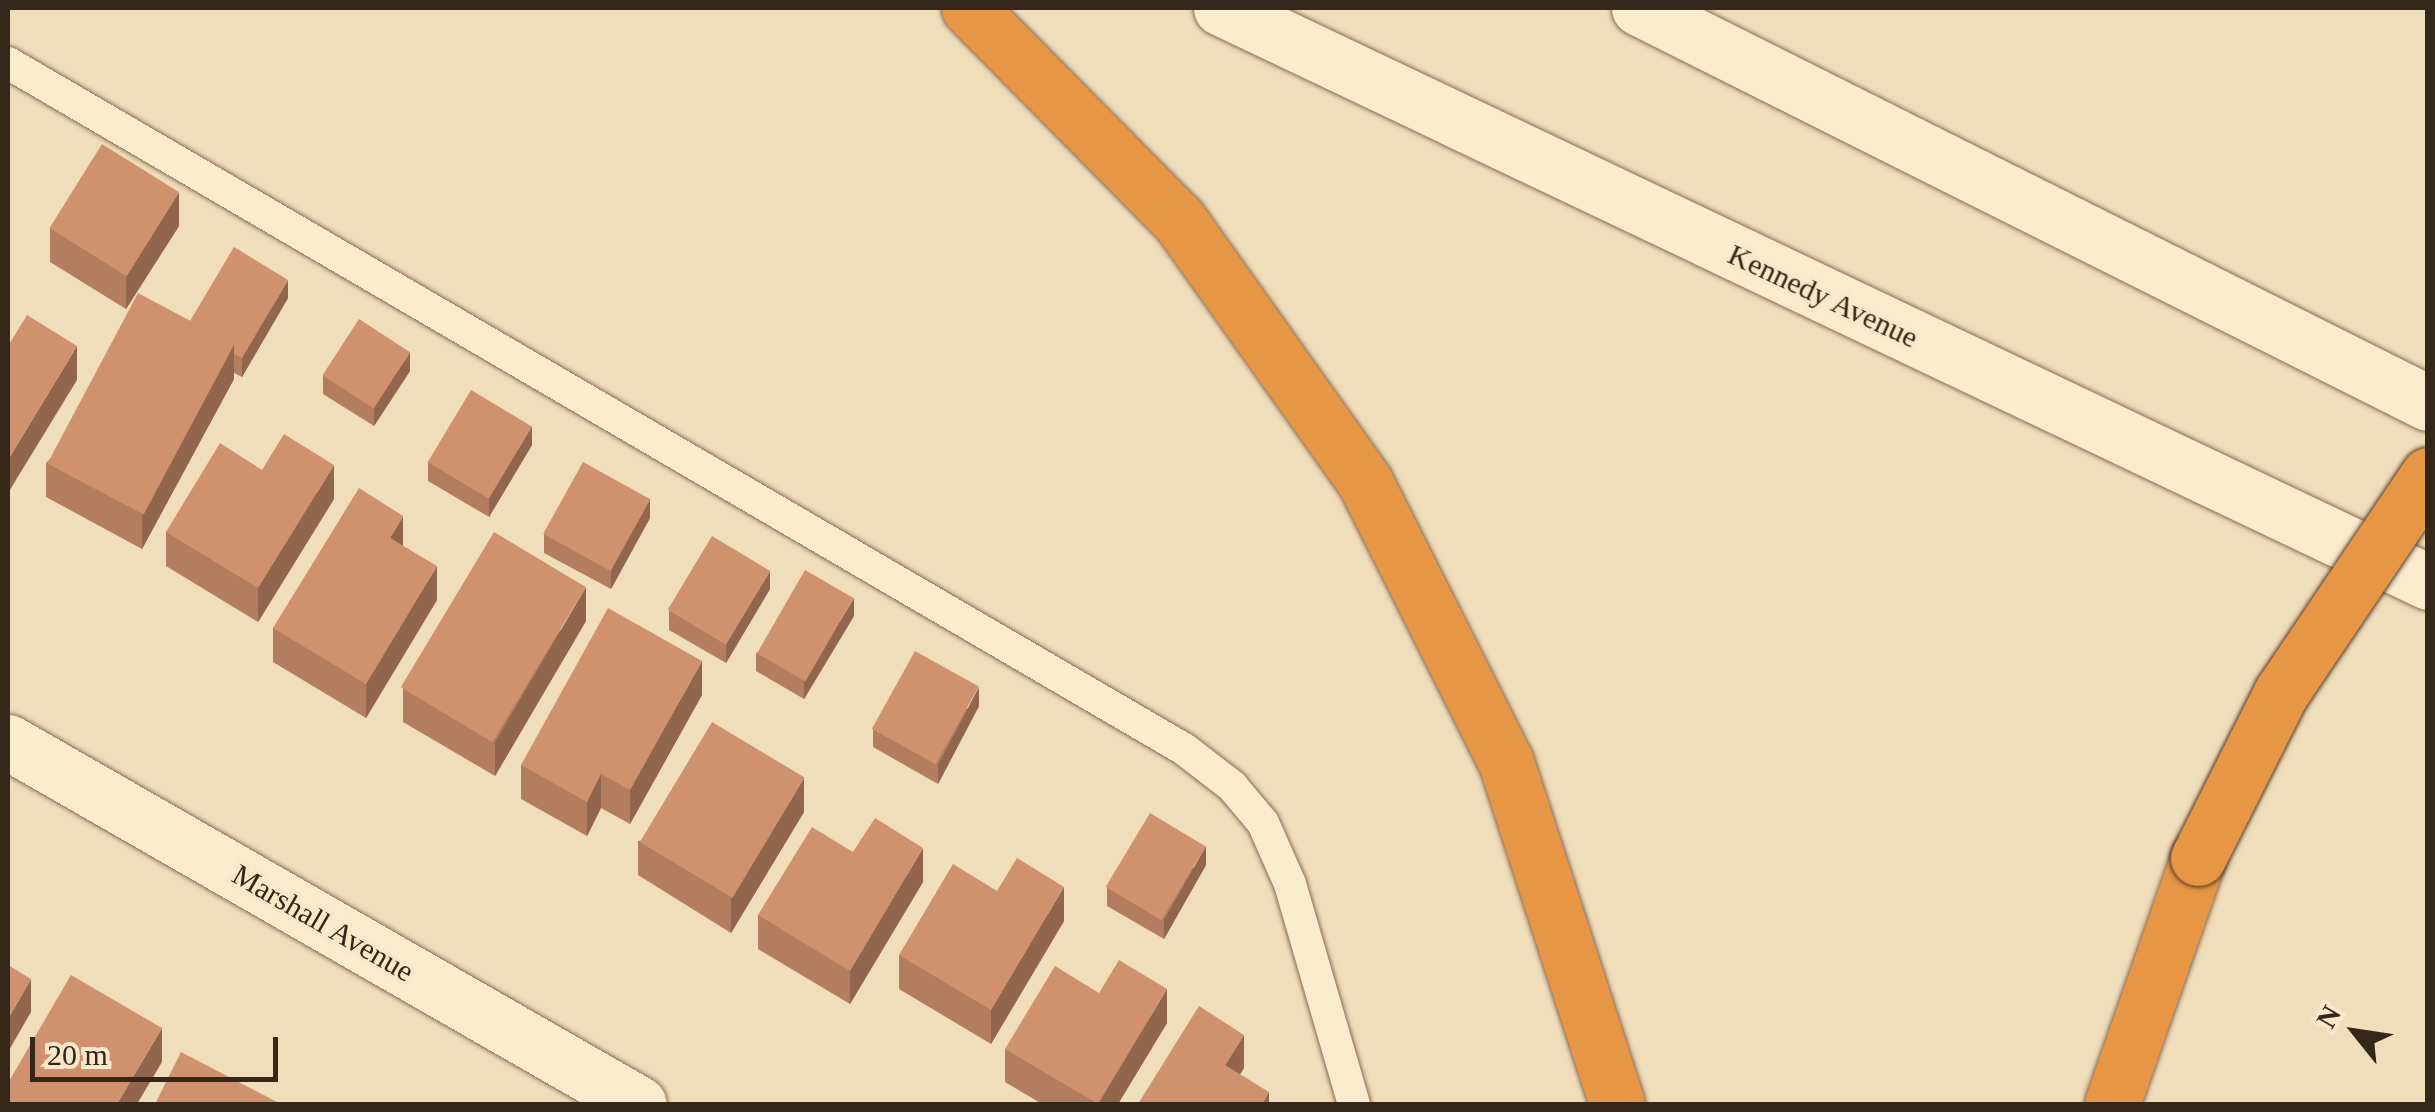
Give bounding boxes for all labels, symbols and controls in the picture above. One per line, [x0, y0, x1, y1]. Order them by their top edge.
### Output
street label: Kennedy Avenue [1722, 236, 1924, 356]
street label: Marshall Avenue [225, 856, 421, 990]
north arrow [2305, 982, 2405, 1082]
text: N [2310, 1000, 2347, 1033]
scale bar [35, 1017, 282, 1079]
text: 20 m [47, 1038, 108, 1071]

